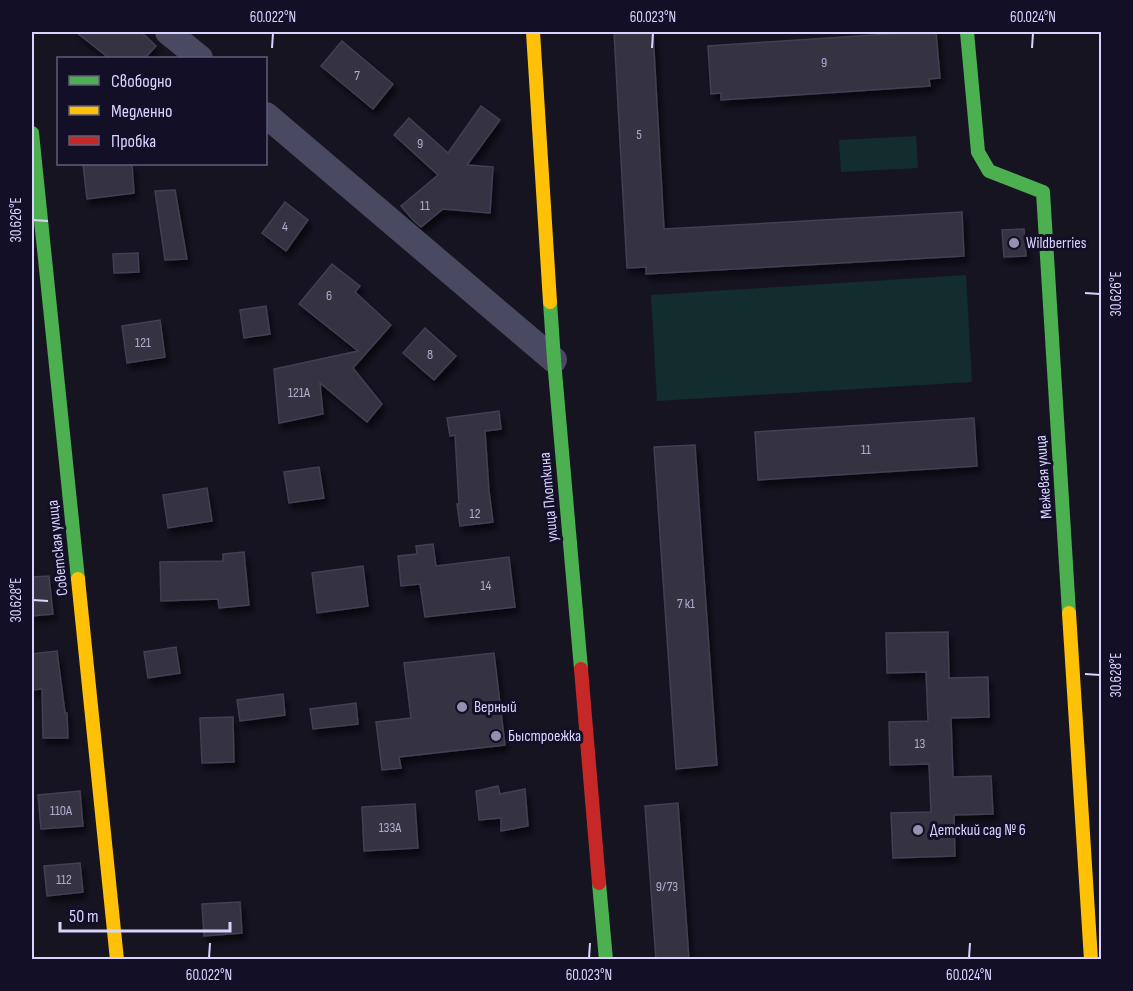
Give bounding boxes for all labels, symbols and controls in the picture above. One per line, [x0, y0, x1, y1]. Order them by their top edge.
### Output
text: 60.022°N [250, 8, 296, 27]
text: 60.023°N [630, 8, 676, 27]
text: 60.024°N [1010, 8, 1056, 27]
house number: 9 [821, 54, 827, 71]
legend [57, 57, 267, 165]
house number: 7 [354, 67, 360, 84]
text: Свободно [111, 71, 172, 92]
text: Медленно [111, 101, 173, 122]
house number: 5 [636, 126, 642, 143]
text: Пробка [111, 131, 156, 152]
house number: 9 [417, 135, 423, 152]
text: 30.626°E [7, 197, 26, 243]
house number: 11 [420, 197, 430, 214]
house number: 4 [282, 218, 288, 235]
place label: Wildberries [1026, 234, 1087, 253]
marker: Wildberries [1007, 236, 1021, 250]
text: 30.626°E [1107, 271, 1126, 317]
house number: 6 [326, 287, 332, 304]
house number: 121 [135, 334, 151, 351]
house number: 8 [427, 346, 433, 363]
house number: 121А [288, 384, 311, 401]
street label: Межевая улица [1032, 435, 1056, 519]
house number: 11 [861, 441, 871, 458]
street label: улица Плоткина [536, 451, 562, 543]
street label: Советская улица [44, 499, 72, 597]
house number: 12 [470, 505, 481, 522]
house number: 14 [481, 577, 492, 594]
text: 30.628°E [7, 578, 26, 622]
house number: 7 к1 [677, 595, 695, 612]
text: 30.628°E [1107, 653, 1126, 697]
place label: Верный [474, 698, 517, 717]
marker: Верный [455, 700, 469, 714]
place label: Быстроежка [508, 727, 581, 746]
marker: Быстроежка [489, 729, 503, 743]
house number: 13 [915, 735, 926, 752]
house number: 110А [50, 802, 73, 819]
house number: 133А [379, 819, 402, 836]
place label: Детский сад № 6 [930, 821, 1026, 840]
marker: Детский сад № 6 [911, 823, 925, 837]
house number: 112 [56, 871, 72, 888]
house number: 9/73 [656, 878, 678, 895]
scale bar [60, 895, 230, 933]
text: 50 m [69, 906, 99, 927]
text: 60.022°N [186, 966, 232, 985]
text: 60.023°N [566, 966, 612, 985]
text: 60.024°N [946, 966, 992, 985]

